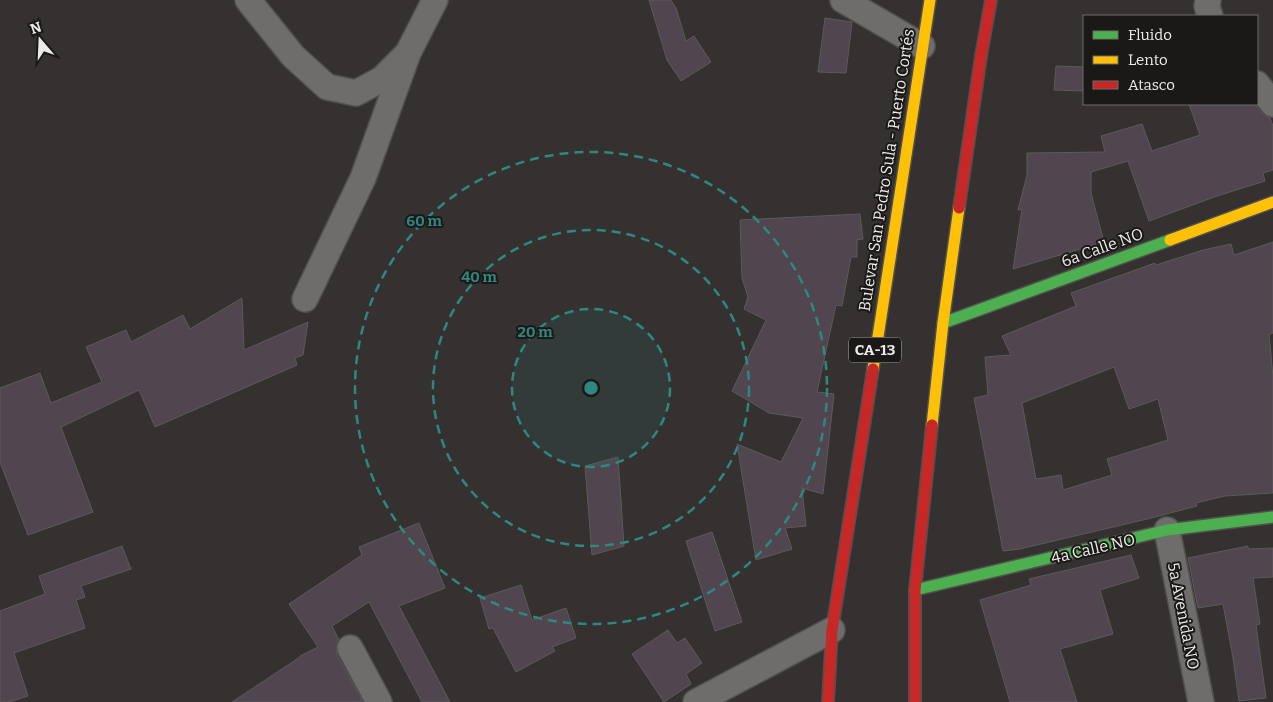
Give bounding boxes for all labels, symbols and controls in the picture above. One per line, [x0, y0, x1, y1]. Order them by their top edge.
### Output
north arrow [15, 15, 65, 65]
legend [1083, 15, 1258, 105]
text: N [28, 18, 44, 38]
text: Fluido [1128, 26, 1172, 44]
street label: Bulevar San Pedro Sula - Puerto Cortés [855, 28, 918, 313]
text: Lento [1128, 51, 1168, 69]
text: Atasco [1128, 76, 1175, 94]
text: 60 m [406, 212, 442, 230]
street label: 6a Calle NO [1059, 224, 1146, 271]
text: 40 m [461, 268, 498, 286]
text: 20 m [518, 323, 553, 341]
road number: CA-13 [849, 338, 901, 362]
centre of rings [582, 379, 600, 397]
street label: 4a Calle NO [1049, 530, 1137, 567]
street label: 5a Avenida NO [1164, 561, 1203, 671]

